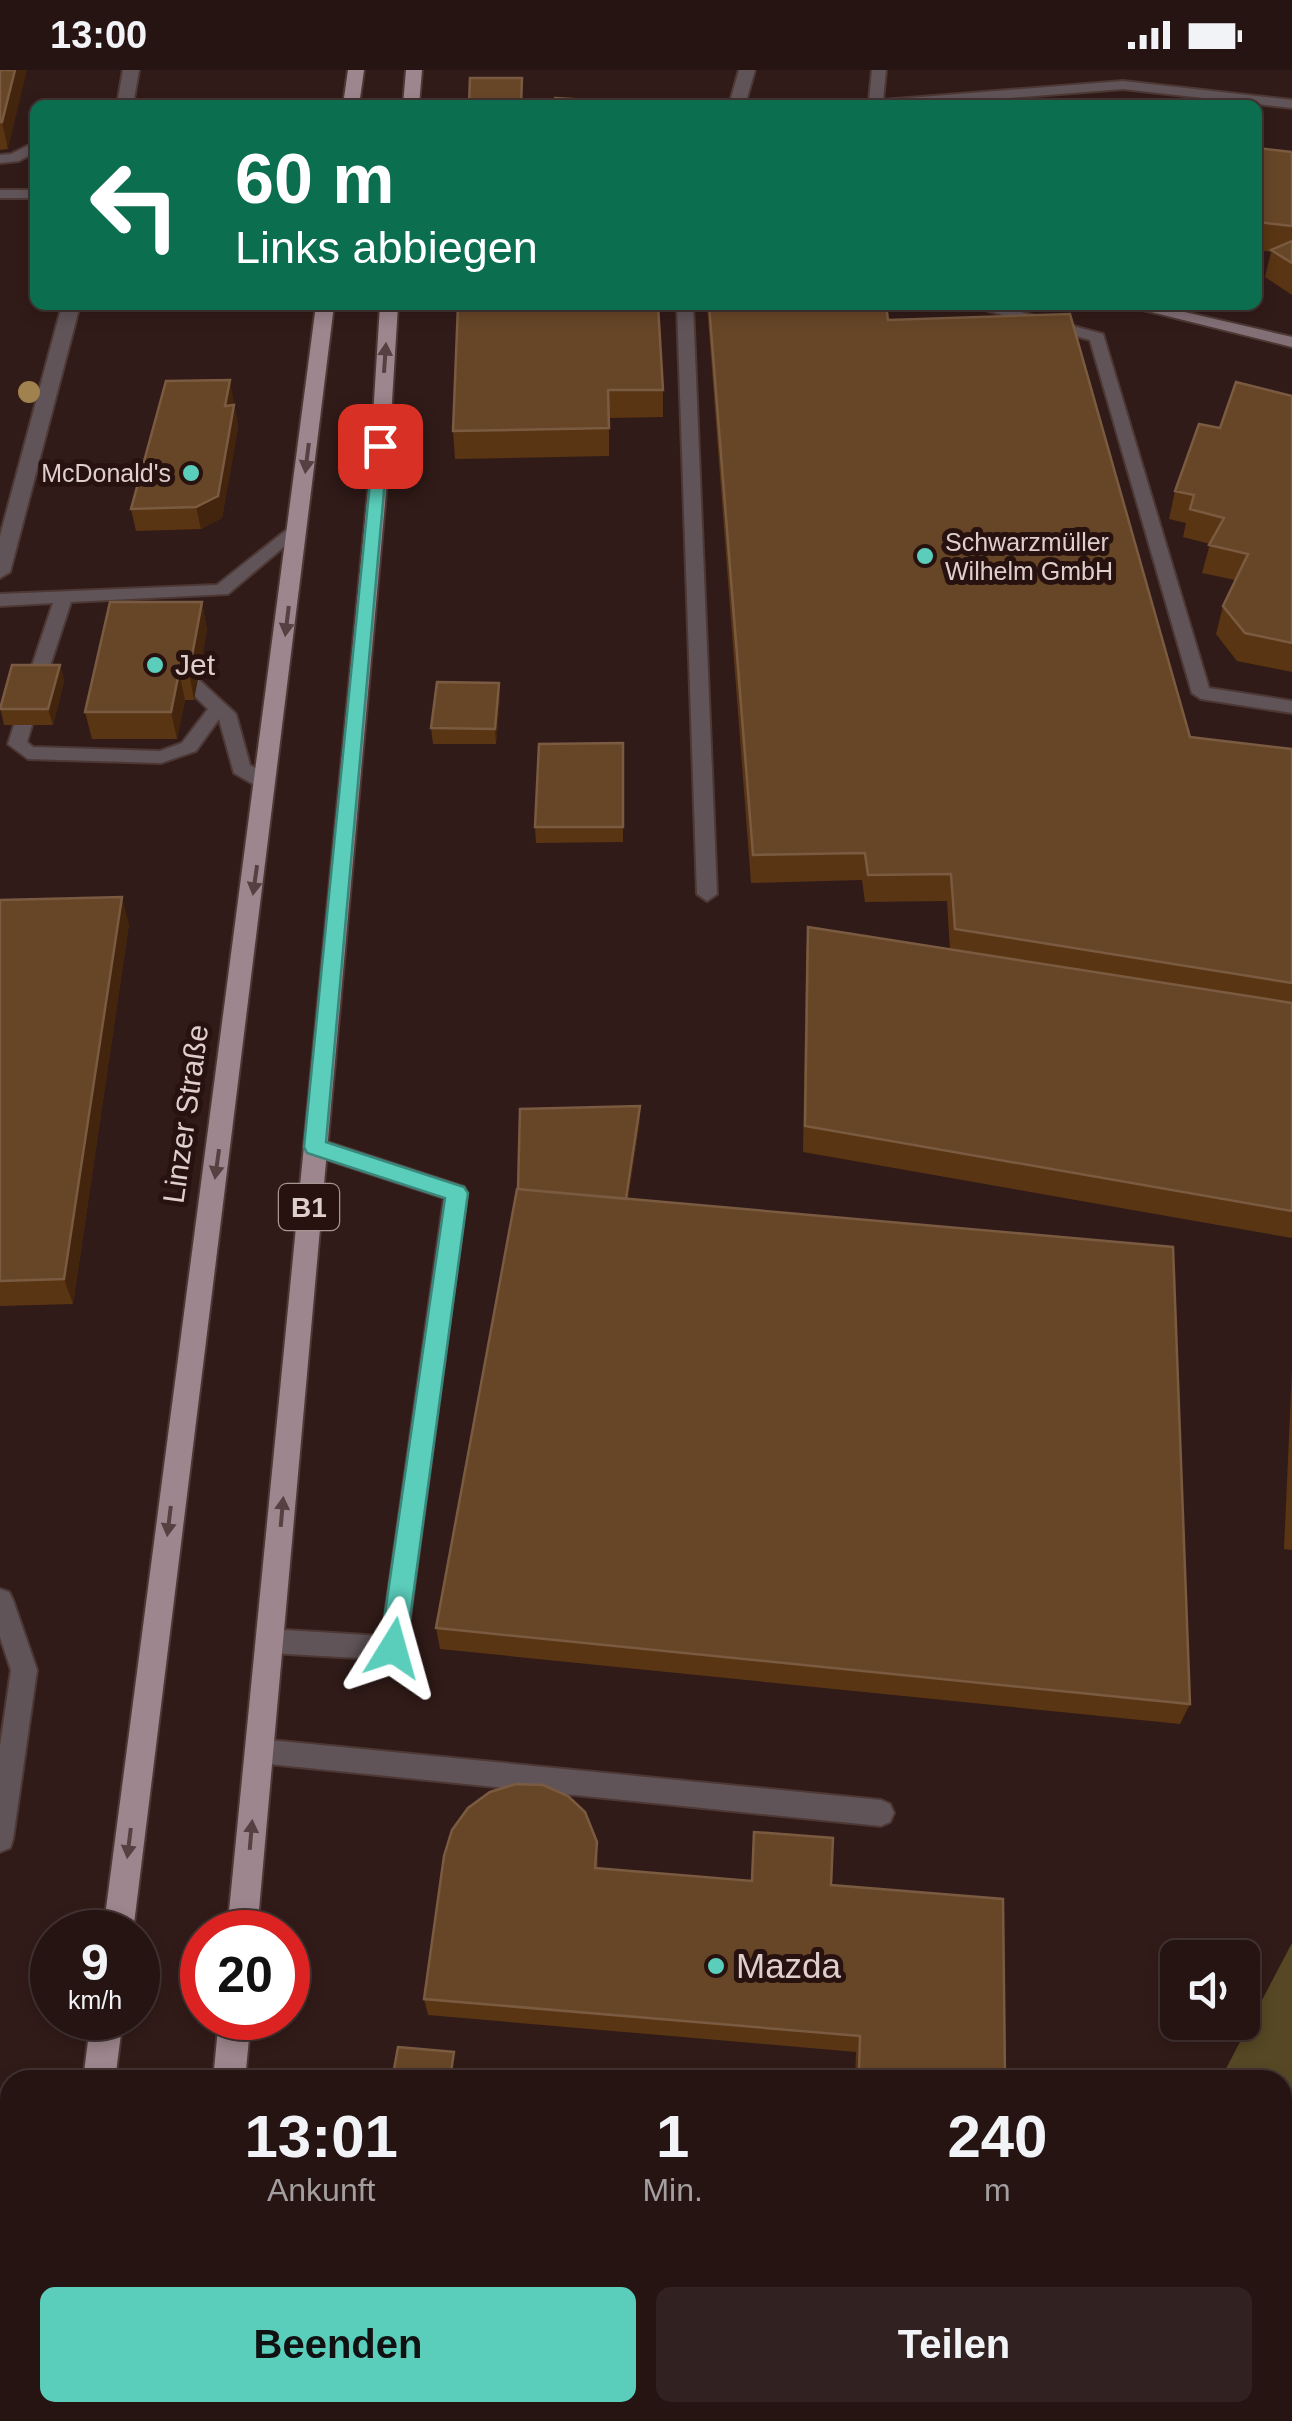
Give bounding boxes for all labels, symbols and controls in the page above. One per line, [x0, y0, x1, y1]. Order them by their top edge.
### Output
text: 13:00 [50, 14, 147, 56]
icon: left [70, 140, 200, 270]
text: 60 m [235, 140, 395, 218]
text: Links abbiegen [235, 222, 538, 273]
one-way arrow [378, 342, 394, 374]
pin [338, 404, 423, 489]
icon: arrive [353, 419, 408, 474]
one-way arrow [299, 443, 315, 474]
place label: McDonald's [41, 459, 171, 487]
marker: McDonald's [180, 462, 202, 484]
place label: Schwarzmüller Wilhelm GmbH [945, 528, 1113, 585]
marker: Schwarzmüller Wilhelm GmbH [914, 545, 936, 567]
one-way arrow [279, 606, 295, 638]
place label: Jet [175, 648, 216, 681]
marker: Jet [144, 654, 166, 676]
one-way arrow [246, 864, 262, 896]
street label: Linzer Straße [157, 1022, 214, 1205]
one-way arrow [208, 1149, 224, 1180]
road number: B1 [279, 1184, 339, 1230]
one-way arrow [275, 1495, 291, 1527]
one-way arrow [161, 1505, 177, 1537]
position arrow [341, 1596, 445, 1700]
one-way arrow [244, 1819, 260, 1851]
one-way arrow [121, 1828, 137, 1860]
speed limit sign: 20 [180, 1910, 310, 2040]
text: 9 [81, 1935, 109, 1991]
map controls [1160, 1940, 1260, 2040]
button: sound [1160, 1940, 1260, 2040]
place label: Mazda [736, 1946, 842, 1985]
marker: Mazda [705, 1955, 727, 1977]
text: km/h [68, 1986, 122, 2014]
text: 13:01 [244, 2103, 398, 2170]
text: 1 [656, 2103, 689, 2170]
text: 240 [947, 2103, 1047, 2170]
text: Ankunft [267, 2172, 375, 2208]
text: Min. [642, 2172, 703, 2208]
text: m [984, 2172, 1011, 2208]
button: Beenden [40, 2287, 636, 2402]
button: Teilen [656, 2287, 1252, 2402]

